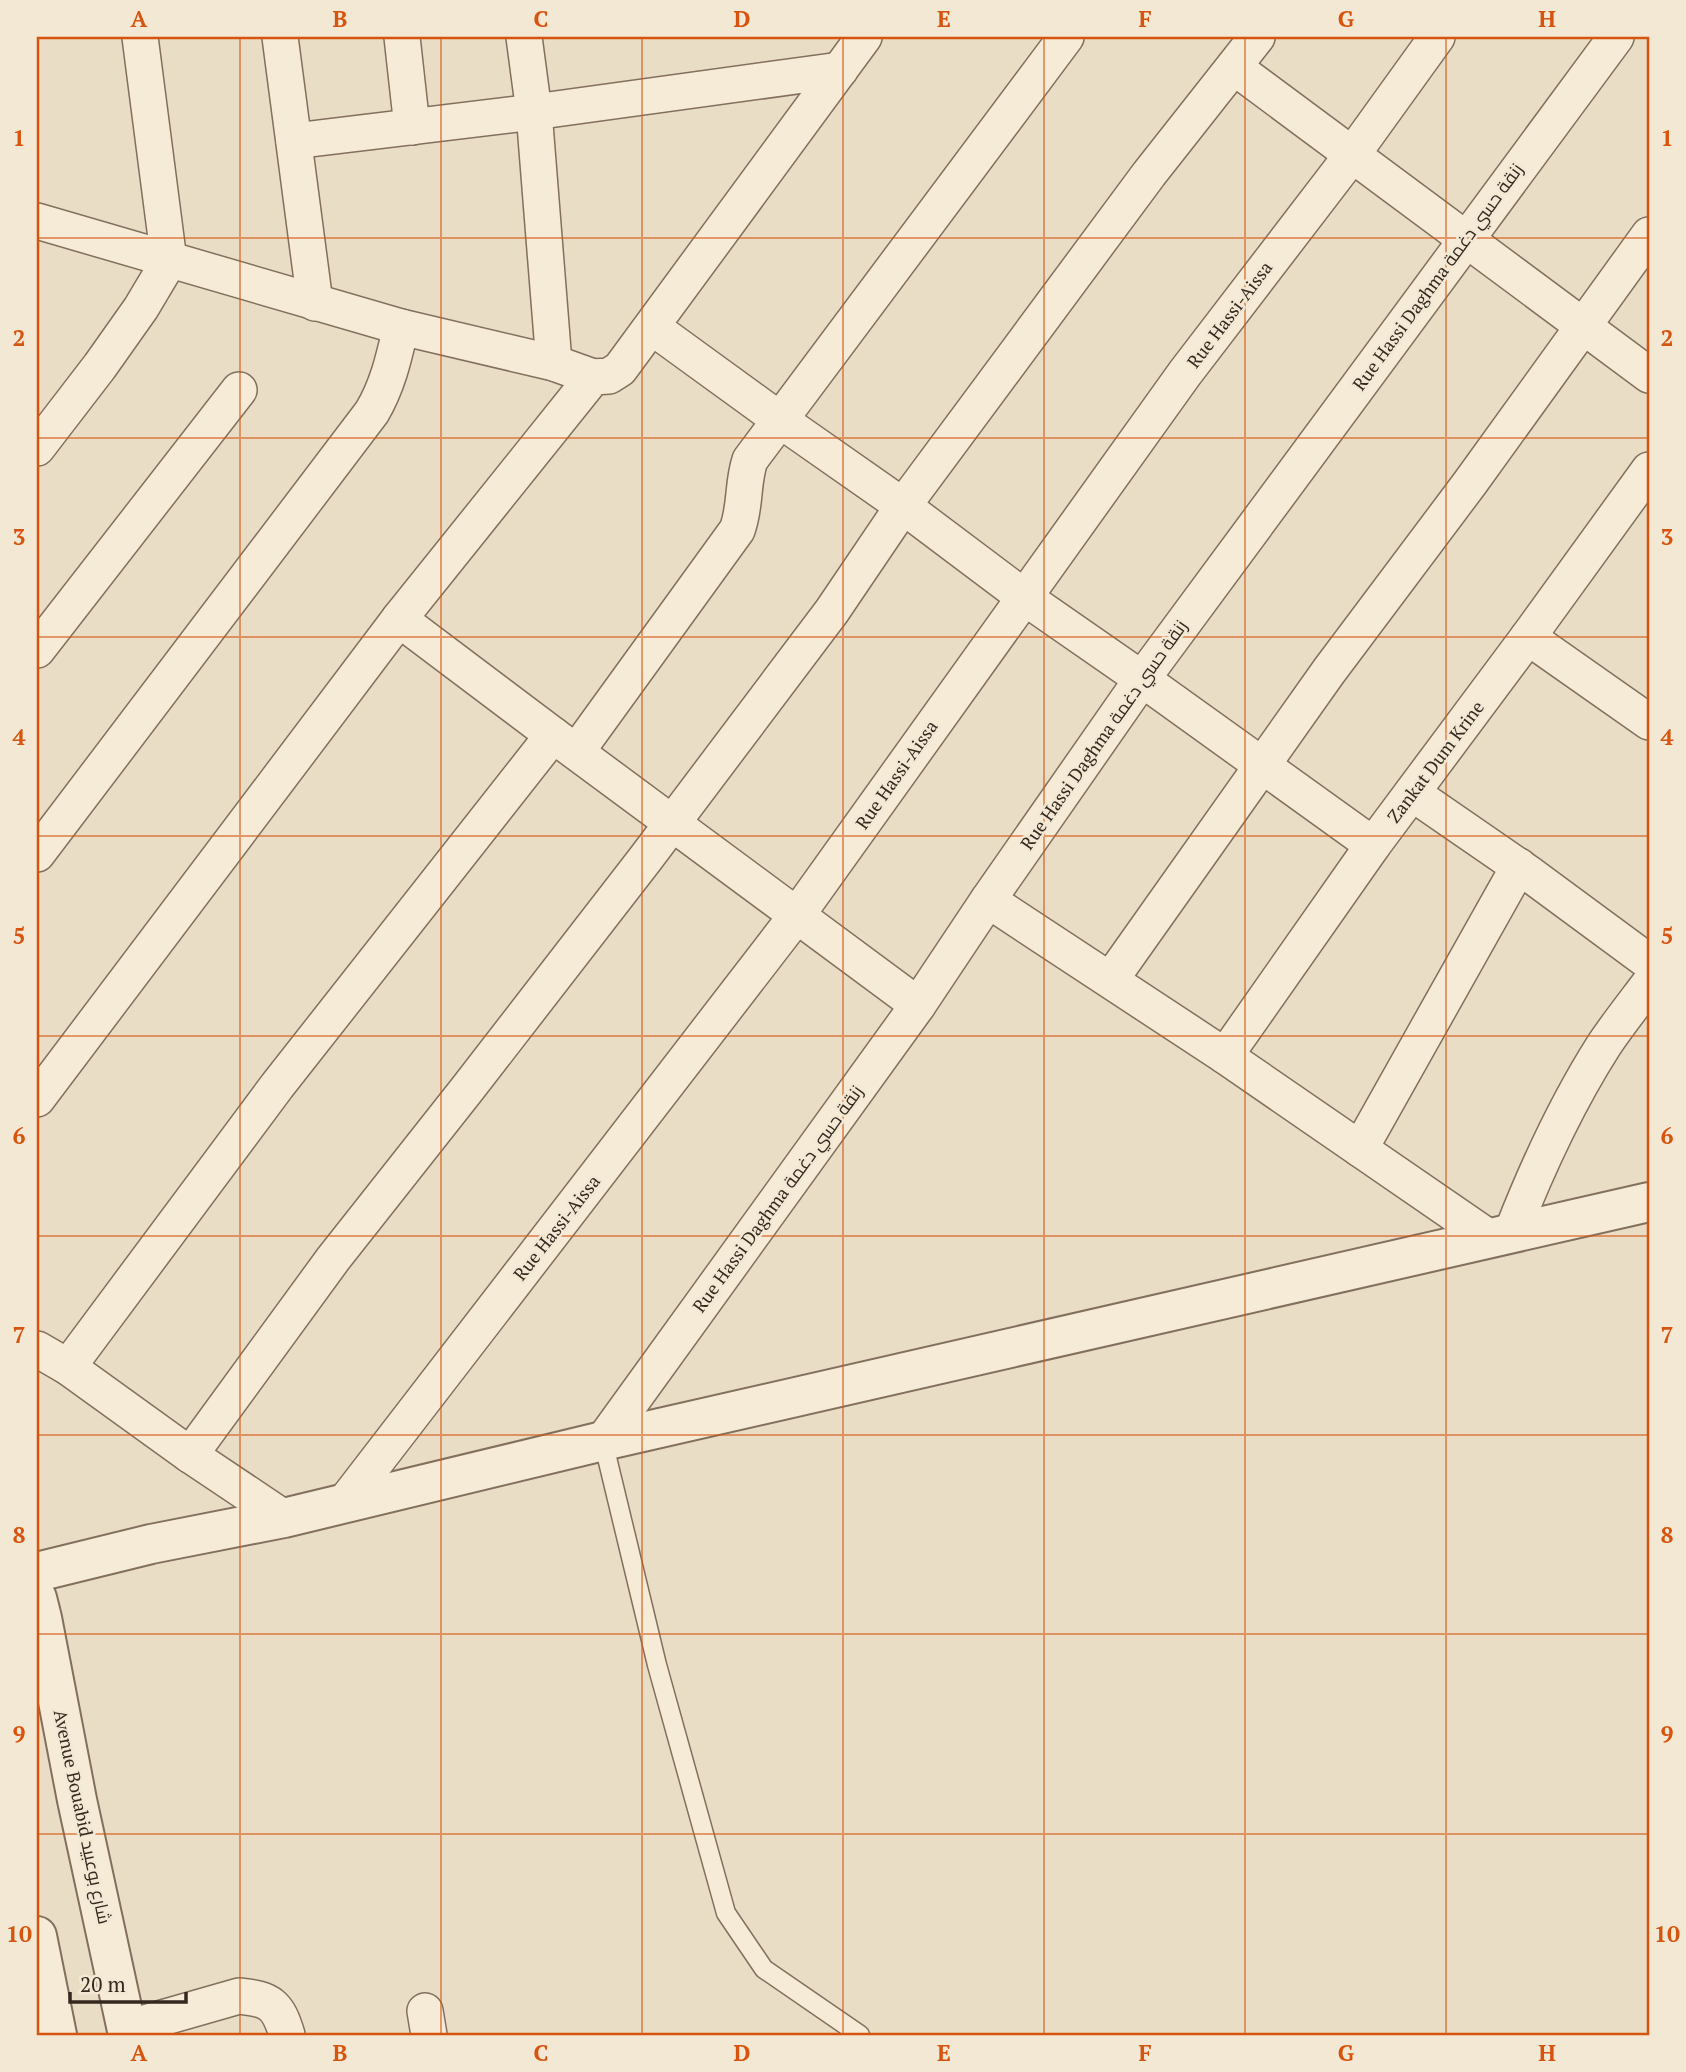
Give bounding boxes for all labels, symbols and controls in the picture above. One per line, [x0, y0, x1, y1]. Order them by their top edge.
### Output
text: A [131, 3, 148, 34]
text: B [333, 3, 348, 34]
text: C [534, 3, 549, 34]
text: D [734, 3, 751, 34]
text: E [937, 3, 951, 34]
text: F [1138, 3, 1152, 34]
text: G [1338, 3, 1355, 34]
text: H [1538, 3, 1556, 34]
text: 1 [13, 122, 26, 153]
text: 1 [1661, 122, 1674, 153]
street label: Rue Hassi Daghma زنقة حسي دغمة [1347, 158, 1529, 396]
street label: Rue Hassi-Aissa [1181, 256, 1277, 373]
text: 2 [13, 322, 26, 353]
text: 2 [1661, 322, 1674, 353]
text: 3 [13, 521, 26, 552]
text: 3 [1661, 521, 1674, 552]
street label: Rue Hassi Daghma زنقة حسي دغمة [1014, 615, 1194, 855]
street label: Zankat Dum Krine [1381, 696, 1489, 827]
street label: Rue Hassi-Aissa [850, 715, 943, 834]
text: 4 [13, 721, 26, 752]
text: 4 [1661, 721, 1674, 752]
text: 5 [13, 920, 26, 951]
text: 5 [1661, 920, 1674, 951]
street label: Rue Hassi Daghma زنقة حسي دغمة [687, 1080, 869, 1318]
text: 6 [13, 1120, 26, 1151]
text: 6 [1661, 1120, 1674, 1151]
street label: Rue Hassi-Aissa [507, 1170, 605, 1285]
text: 7 [13, 1319, 26, 1350]
text: 7 [1661, 1319, 1674, 1350]
text: 8 [13, 1519, 26, 1550]
text: 8 [1661, 1519, 1674, 1550]
street label: Avenue Bouabid شارع بوعبيد [48, 1707, 117, 1926]
text: 9 [13, 1718, 26, 1749]
text: 9 [1661, 1718, 1674, 1749]
text: 10 [6, 1918, 32, 1949]
text: 10 [1654, 1918, 1680, 1949]
scale bar [70, 1960, 186, 2004]
text: 20 m [80, 1970, 126, 1998]
text: A [131, 2037, 148, 2068]
text: B [333, 2037, 348, 2068]
text: C [534, 2037, 549, 2068]
text: D [734, 2037, 751, 2068]
text: E [937, 2037, 951, 2068]
text: F [1138, 2037, 1152, 2068]
text: G [1338, 2037, 1355, 2068]
text: H [1538, 2037, 1556, 2068]

